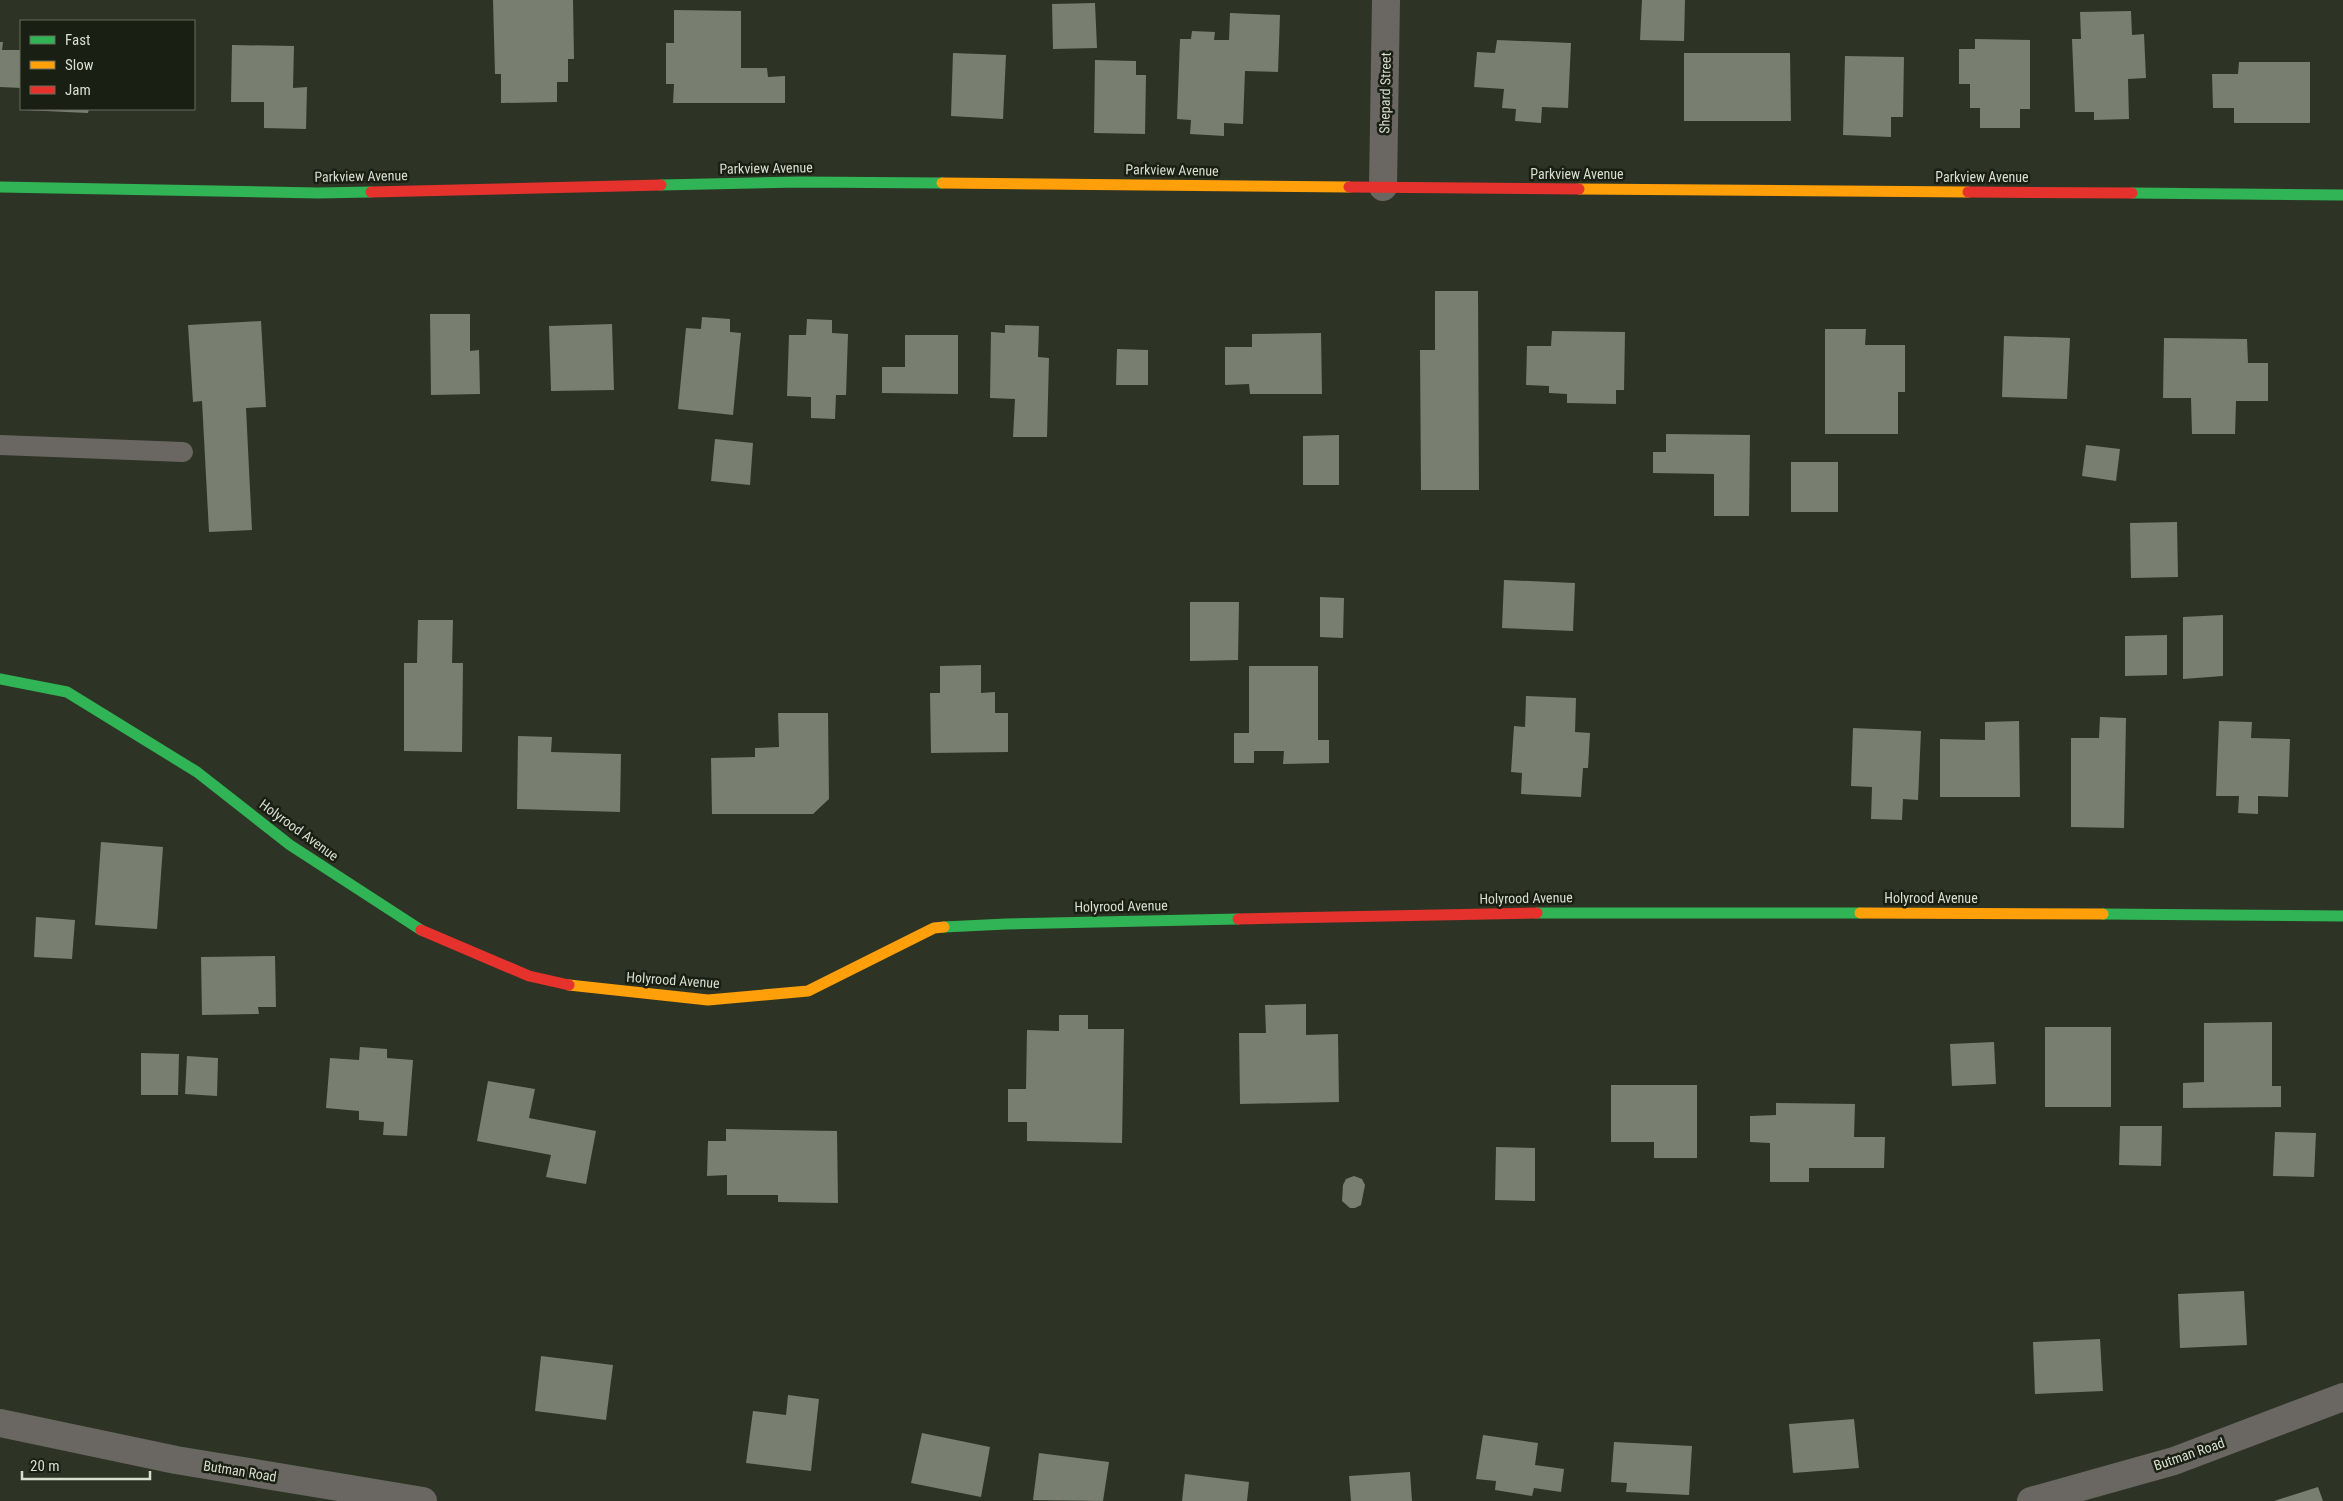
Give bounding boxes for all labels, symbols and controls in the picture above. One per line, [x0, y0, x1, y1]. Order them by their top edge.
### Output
legend [20, 20, 195, 110]
text: Fast [65, 31, 90, 49]
street label: Shepard Street [1376, 52, 1394, 134]
text: Slow [65, 56, 94, 74]
text: Jam [65, 81, 91, 99]
street label: Parkview Avenue [719, 159, 813, 177]
street label: Parkview Avenue [1125, 161, 1219, 179]
street label: Parkview Avenue [1530, 166, 1624, 182]
street label: Parkview Avenue [314, 167, 408, 185]
street label: Parkview Avenue [1935, 169, 2029, 185]
street label: Holyrood Avenue [257, 796, 342, 864]
street label: Holyrood Avenue [1479, 889, 1573, 907]
street label: Holyrood Avenue [1884, 890, 1978, 906]
street label: Holyrood Avenue [1074, 897, 1168, 915]
street label: Holyrood Avenue [626, 969, 721, 991]
street label: Butman Road [2151, 1434, 2227, 1474]
scale bar [22, 1448, 150, 1480]
text: 20 m [30, 1457, 60, 1475]
street label: Butman Road [202, 1457, 278, 1485]

